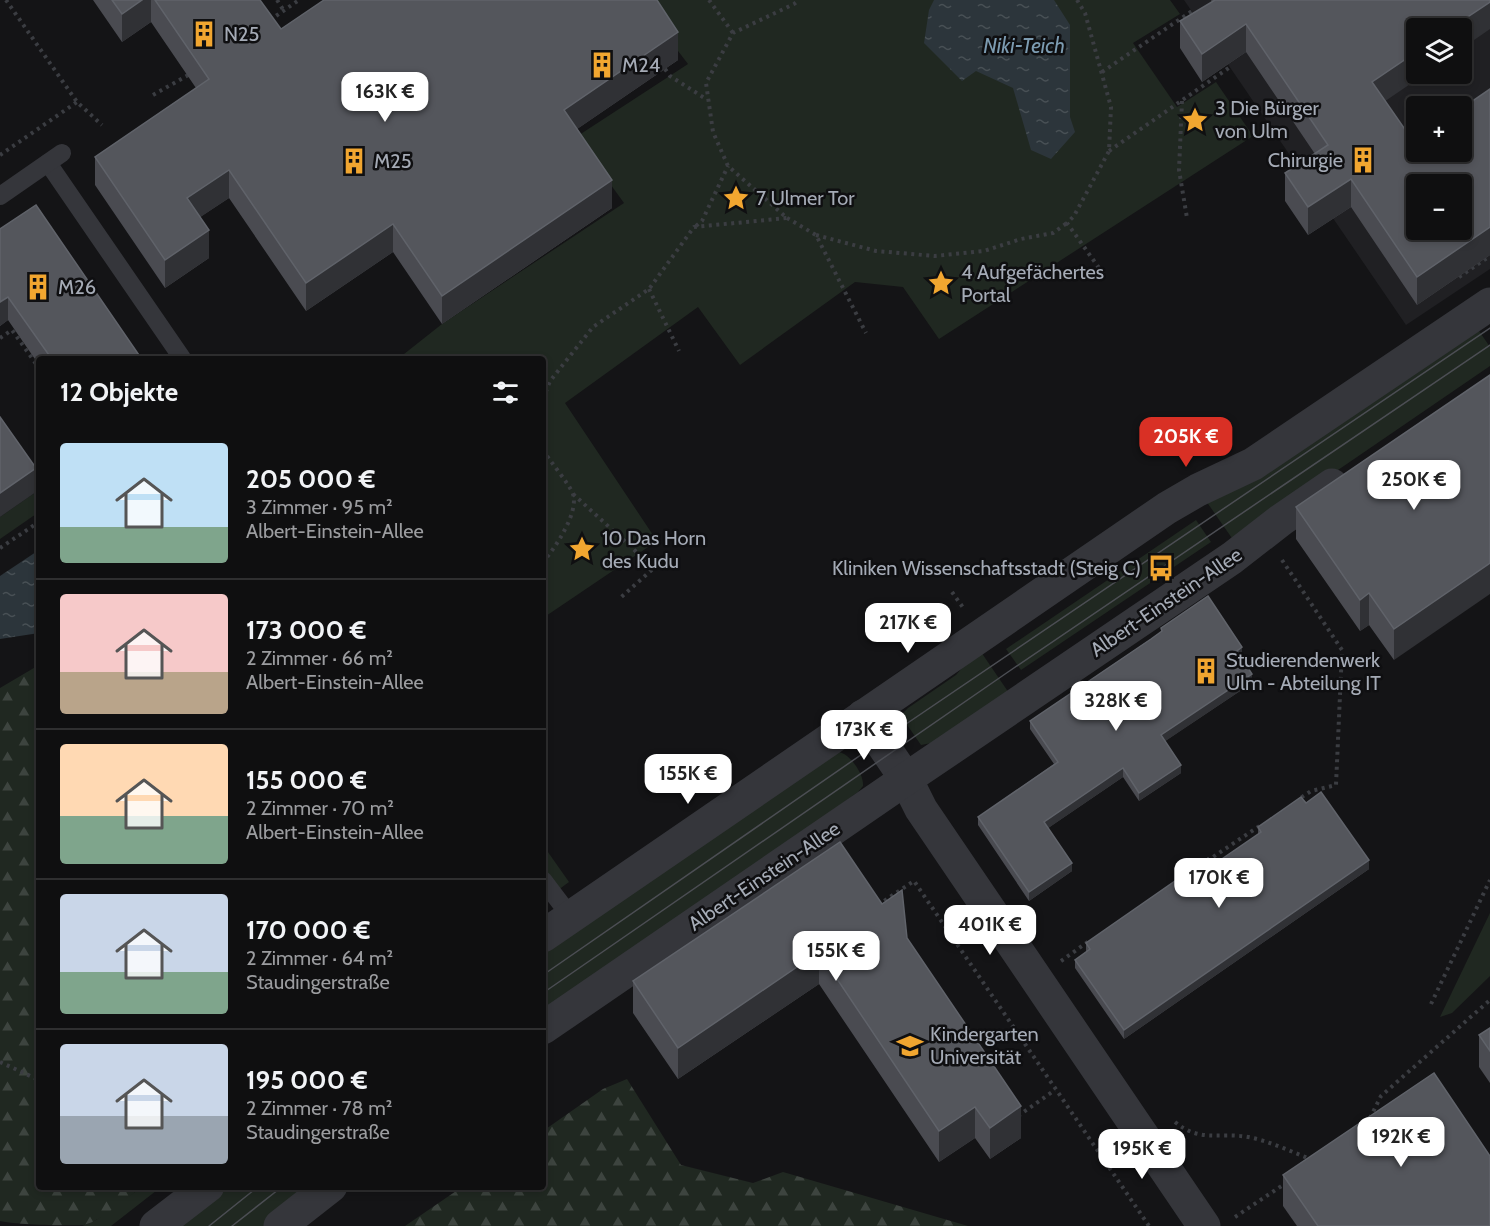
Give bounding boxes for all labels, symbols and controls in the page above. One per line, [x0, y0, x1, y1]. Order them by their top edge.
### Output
map controls [1406, 18, 1472, 240]
button: layers [1406, 18, 1472, 84]
building icon: N25 [189, 19, 219, 49]
place label: N25 [224, 22, 259, 46]
water label: Niki-Teich [983, 33, 1065, 58]
building icon: M24 [587, 50, 617, 80]
place label: M24 [622, 53, 661, 77]
pin: 163K € [336, 72, 434, 123]
text: 163K € [355, 79, 415, 103]
place label: 3 Die Bürger von Ulm [1215, 96, 1319, 143]
button: + [1406, 96, 1472, 162]
place icon: 3 Die Bürger von Ulm [1180, 105, 1210, 135]
building icon: Chirurgie [1348, 145, 1378, 175]
building icon: M25 [339, 146, 369, 176]
place label: Chirurgie [1268, 148, 1343, 172]
place label: M25 [374, 149, 412, 173]
button: − [1406, 174, 1472, 240]
place icon: 7 Ulmer Tor [721, 183, 751, 213]
place label: 7 Ulmer Tor [756, 186, 855, 210]
place label: 4 Aufgefächertes Portal [961, 260, 1104, 307]
place icon: 4 Aufgefächertes Portal [926, 268, 956, 298]
building icon: M26 [23, 272, 53, 302]
place label: M26 [58, 275, 96, 299]
text: 12 Objekte [60, 376, 178, 408]
icon: filters [489, 376, 522, 409]
pin: 205K € [1137, 417, 1235, 468]
text: 205K € [1153, 424, 1219, 448]
pin: 250K € [1365, 460, 1463, 511]
text: 205 000 € [246, 463, 376, 495]
icon: home [108, 467, 180, 539]
text: 250K € [1381, 467, 1447, 491]
text: 3 Zimmer · 95 m² [246, 495, 393, 519]
text: Albert-Einstein-Allee [246, 519, 424, 543]
place label: 10 Das Horn des Kudu [602, 526, 706, 573]
place icon: 10 Das Horn des Kudu [567, 534, 597, 564]
street label: Albert-Einstein-Allee [1086, 542, 1246, 662]
bus stop icon: Kliniken Wissenschaftsstadt (Steig C) [1146, 553, 1176, 583]
place label: Kliniken Wissenschaftsstadt (Steig C) [832, 556, 1141, 580]
pin: 217K € [859, 603, 957, 654]
text: 217K € [879, 610, 937, 634]
text: 173 000 € [246, 614, 366, 646]
icon: home [108, 618, 180, 690]
text: 2 Zimmer · 66 m² [246, 646, 393, 670]
place label: Studierendenwerk Ulm - Abteilung IT [1226, 648, 1381, 695]
building icon: Studierendenwerk Ulm - Abteilung IT [1191, 656, 1221, 686]
text: Albert-Einstein-Allee [246, 670, 424, 694]
pin: 328K € [1067, 681, 1165, 732]
text: 328K € [1084, 688, 1148, 712]
pin: 173K € [815, 710, 913, 761]
text: 173K € [835, 717, 893, 741]
pin: 155K € [639, 754, 737, 805]
text: 155K € [659, 761, 717, 785]
text: 155 000 € [246, 764, 367, 796]
icon: home [108, 768, 180, 840]
text: 2 Zimmer · 70 m² [246, 796, 394, 820]
street label: Albert-Einstein-Allee [684, 816, 844, 936]
text: Albert-Einstein-Allee [246, 820, 424, 844]
pin: 170K € [1170, 858, 1268, 909]
text: 170K € [1188, 865, 1250, 889]
pin: 401K € [941, 905, 1039, 956]
text: 401K € [958, 912, 1022, 936]
text: 170 000 € [246, 914, 370, 946]
icon: home [108, 918, 180, 990]
pin: 155K € [787, 931, 885, 982]
text: 155K € [807, 938, 865, 962]
text: 2 Zimmer · 64 m² [246, 946, 393, 970]
text: Staudingerstraße [246, 970, 390, 994]
place label: Kindergarten Universität [930, 1022, 1039, 1069]
school or university icon: Kindergarten Universität [895, 1031, 925, 1061]
text: 195 000 € [246, 1064, 368, 1096]
icon: home [108, 1068, 180, 1140]
text: 2 Zimmer · 78 m² [246, 1096, 392, 1120]
pin: 192K € [1352, 1117, 1450, 1168]
text: Staudingerstraße [246, 1120, 390, 1144]
text: 192K € [1371, 1124, 1431, 1148]
pin: 195K € [1093, 1129, 1191, 1180]
text: 195K € [1112, 1136, 1172, 1160]

